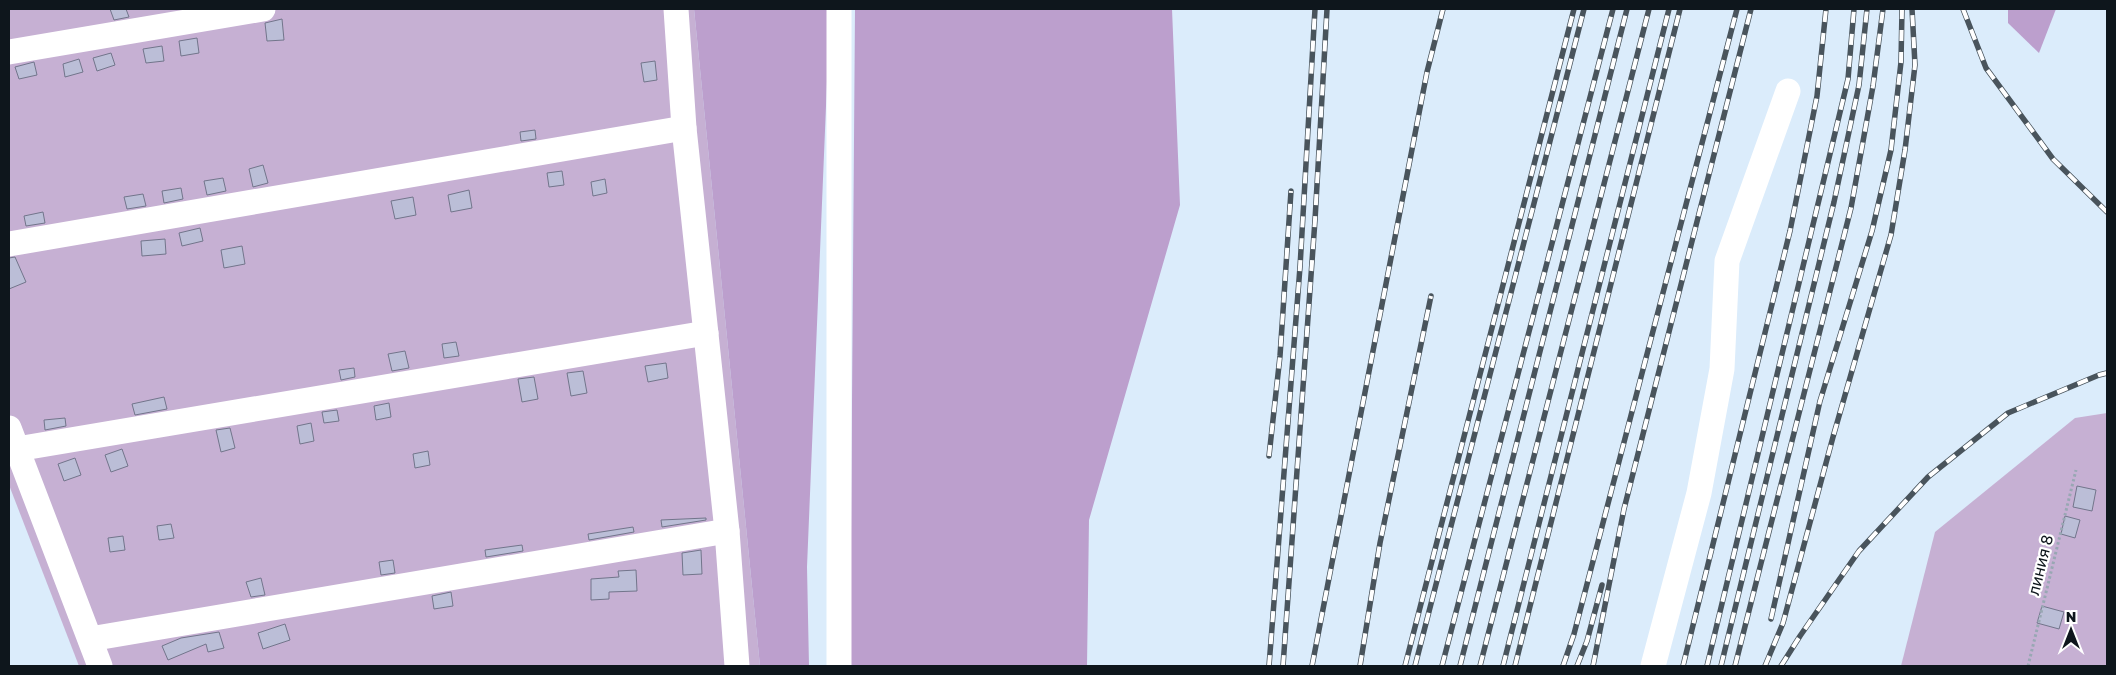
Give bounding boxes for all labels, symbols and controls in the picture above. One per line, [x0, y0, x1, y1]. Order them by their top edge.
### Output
street label: линия 8 [2023, 533, 2057, 597]
north arrow [2046, 605, 2096, 655]
text: N [2066, 608, 2076, 625]

